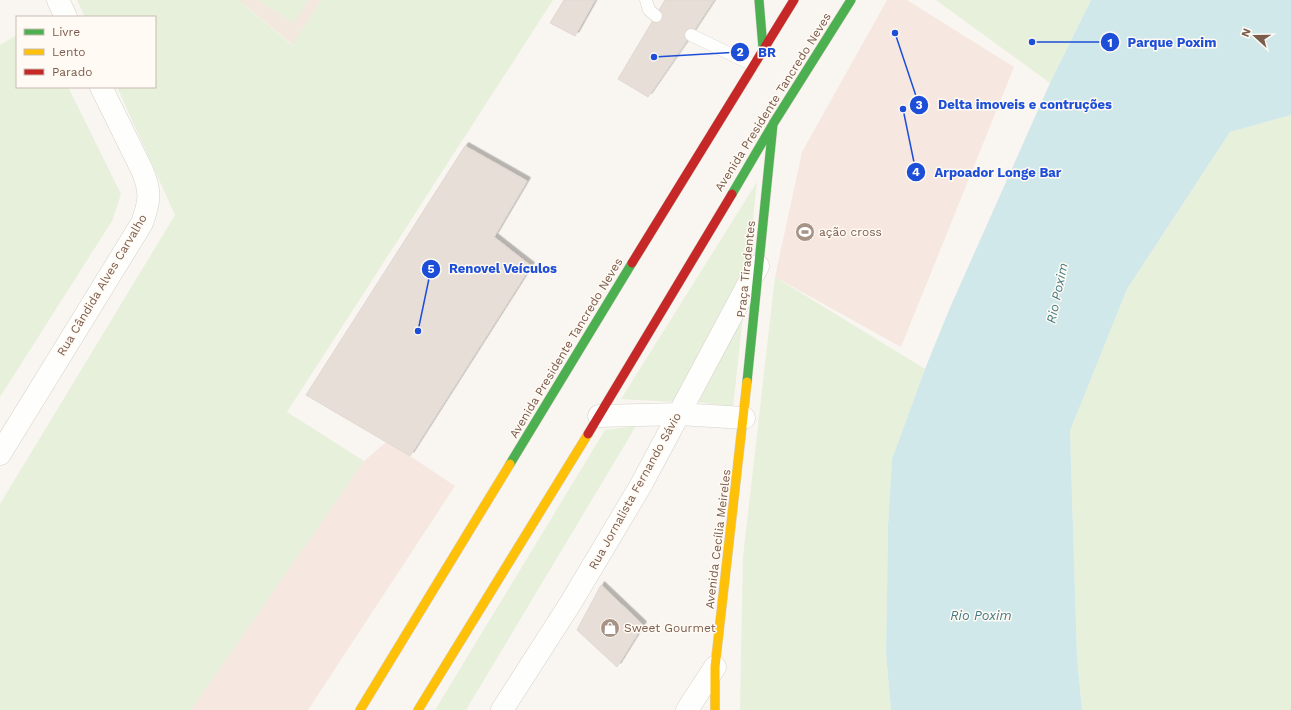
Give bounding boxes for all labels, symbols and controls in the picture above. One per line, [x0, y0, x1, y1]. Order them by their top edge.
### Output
street label: Avenida Presidente Tancredo Neves [712, 10, 834, 194]
legend [16, 16, 156, 88]
north arrow [1235, 16, 1275, 56]
text: Livre [52, 25, 80, 39]
text: N [1239, 26, 1254, 39]
callout: Parque Poxim [1100, 30, 1225, 55]
text: Parque Poxim [1128, 35, 1216, 50]
text: 1 [1107, 36, 1113, 50]
callout: BR [730, 40, 784, 65]
text: Lento [52, 45, 86, 59]
text: 2 [736, 45, 744, 59]
text: BR [758, 45, 776, 60]
text: Parado [52, 65, 92, 79]
callout: Delta imoveis e contruções [909, 92, 1120, 117]
text: Delta imoveis e contruções [938, 97, 1112, 112]
text: 3 [915, 98, 923, 112]
callout: Arpoador Longe Bar [906, 160, 1069, 185]
text: 4 [912, 165, 920, 179]
text: Arpoador Longe Bar [935, 165, 1062, 180]
street label: Rua Cândida Alves Carvalho [54, 212, 150, 358]
street label: Praça Tiradentes [734, 220, 758, 318]
sports icon: ação cross [794, 221, 816, 243]
place label: ação cross [819, 225, 882, 239]
street label: Avenida Presidente Tancredo Neves [506, 255, 626, 441]
callout: Renovel Veículos [421, 256, 565, 281]
text: Renovel Veículos [449, 261, 557, 276]
water label: Rio Poxim [1043, 261, 1071, 325]
text: 5 [428, 262, 435, 276]
street label: Rua Jornalista Fernando Sávio [586, 410, 684, 572]
street label: Avenida Cecília Meireles [702, 468, 734, 610]
water label: Rio Poxim [950, 608, 1012, 623]
shop icon: Sweet Gourmet [599, 617, 621, 639]
place label: Sweet Gourmet [624, 621, 716, 635]

